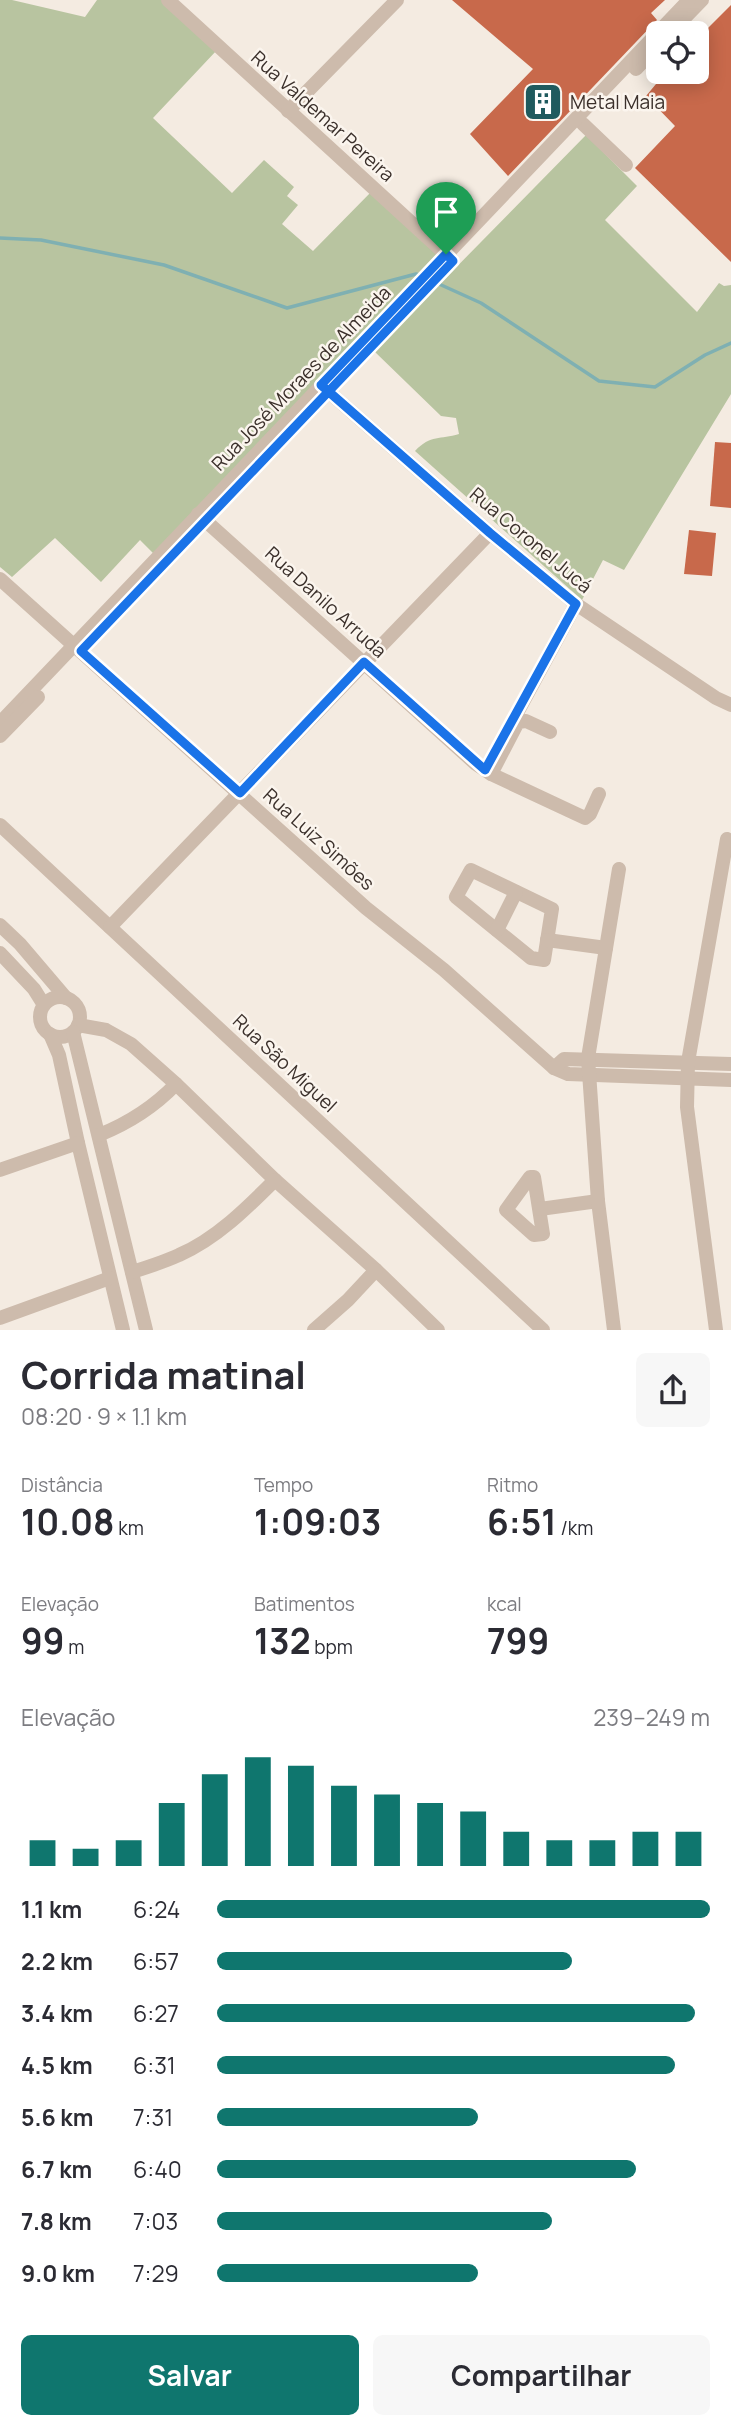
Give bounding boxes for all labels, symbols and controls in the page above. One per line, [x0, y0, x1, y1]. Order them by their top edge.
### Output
map controls [646, 21, 709, 84]
button: locate [646, 21, 709, 84]
street label: Rua Valdemar Pereira [246, 45, 400, 187]
building icon: Metal Maia [522, 81, 564, 123]
place label: Metal Maia [570, 89, 665, 115]
pin [416, 182, 476, 254]
icon: arrive [427, 193, 465, 231]
street label: Rua José Moraes de Almeida [206, 280, 396, 476]
street label: Rua Coronel Jucá [464, 481, 598, 599]
street label: Rua Danilo Arruda [260, 540, 392, 664]
street label: Rua Luiz Simões [258, 782, 380, 896]
street label: Rua São Miguel [227, 1008, 343, 1118]
text: Corrida matinal [21, 1348, 306, 1400]
button: share [636, 1353, 710, 1427]
text: 08:20 · 9 × 1.1 km [21, 1400, 187, 1432]
text: Distância [21, 1472, 103, 1498]
text: Tempo [254, 1472, 313, 1498]
text: Ritmo [487, 1472, 538, 1498]
text: 10.08 [21, 1498, 114, 1546]
text: 1:09:03 [254, 1498, 381, 1546]
text: 6:51 [487, 1498, 557, 1546]
text: km [114, 1515, 144, 1541]
text: /km [557, 1515, 593, 1541]
text: Elevação [21, 1591, 99, 1617]
text: Batimentos [254, 1591, 355, 1617]
text: kcal [487, 1591, 522, 1617]
text: 99 [21, 1617, 65, 1665]
text: 132 [254, 1617, 311, 1665]
text: 799 [487, 1617, 549, 1665]
text: m [65, 1634, 84, 1660]
text: bpm [311, 1634, 353, 1660]
text: Elevação [21, 1701, 115, 1733]
text: 239–249 m [593, 1701, 710, 1733]
text: 1.1 km [21, 1893, 82, 1925]
text: 6:24 [133, 1893, 180, 1925]
text: 2.2 km [21, 1945, 93, 1977]
text: 6:57 [133, 1945, 179, 1977]
text: 3.4 km [21, 1997, 93, 2029]
text: 6:27 [133, 1997, 179, 2029]
text: 4.5 km [21, 2049, 93, 2081]
text: 6:31 [133, 2049, 176, 2081]
text: 5.6 km [21, 2101, 93, 2133]
text: 7:31 [133, 2101, 173, 2133]
text: 6.7 km [21, 2153, 92, 2185]
text: 6:40 [133, 2153, 182, 2185]
text: 7.8 km [21, 2205, 92, 2237]
text: 7:03 [133, 2205, 178, 2237]
text: 9.0 km [21, 2257, 95, 2289]
text: 7:29 [133, 2257, 179, 2289]
button: Salvar [21, 2335, 359, 2415]
button: Compartilhar [373, 2335, 710, 2415]

